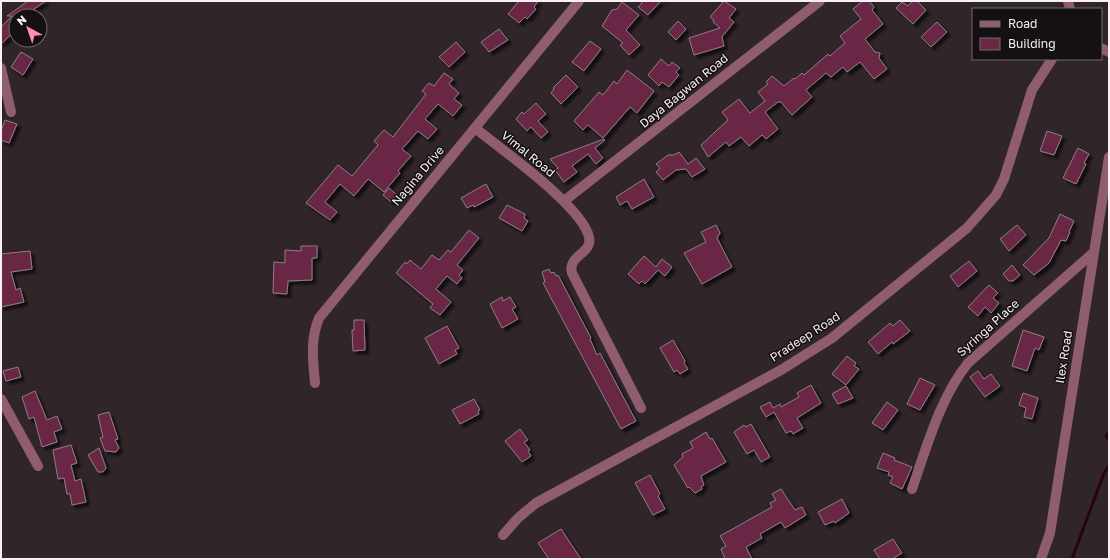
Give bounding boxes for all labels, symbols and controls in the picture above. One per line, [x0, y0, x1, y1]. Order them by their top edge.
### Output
north arrow [8, 8, 48, 48]
legend [972, 8, 1102, 60]
text: N [14, 12, 29, 28]
text: Road [1008, 16, 1037, 31]
text: Building [1008, 36, 1056, 51]
street label: Daya Bagwan Road [636, 50, 731, 131]
street label: Vimal Road [498, 127, 558, 180]
street label: Nagina Drive [388, 143, 447, 209]
street label: Syringa Place [953, 296, 1022, 360]
street label: Pradeep Road [767, 308, 842, 365]
street label: Ilex Road [1052, 329, 1075, 384]

